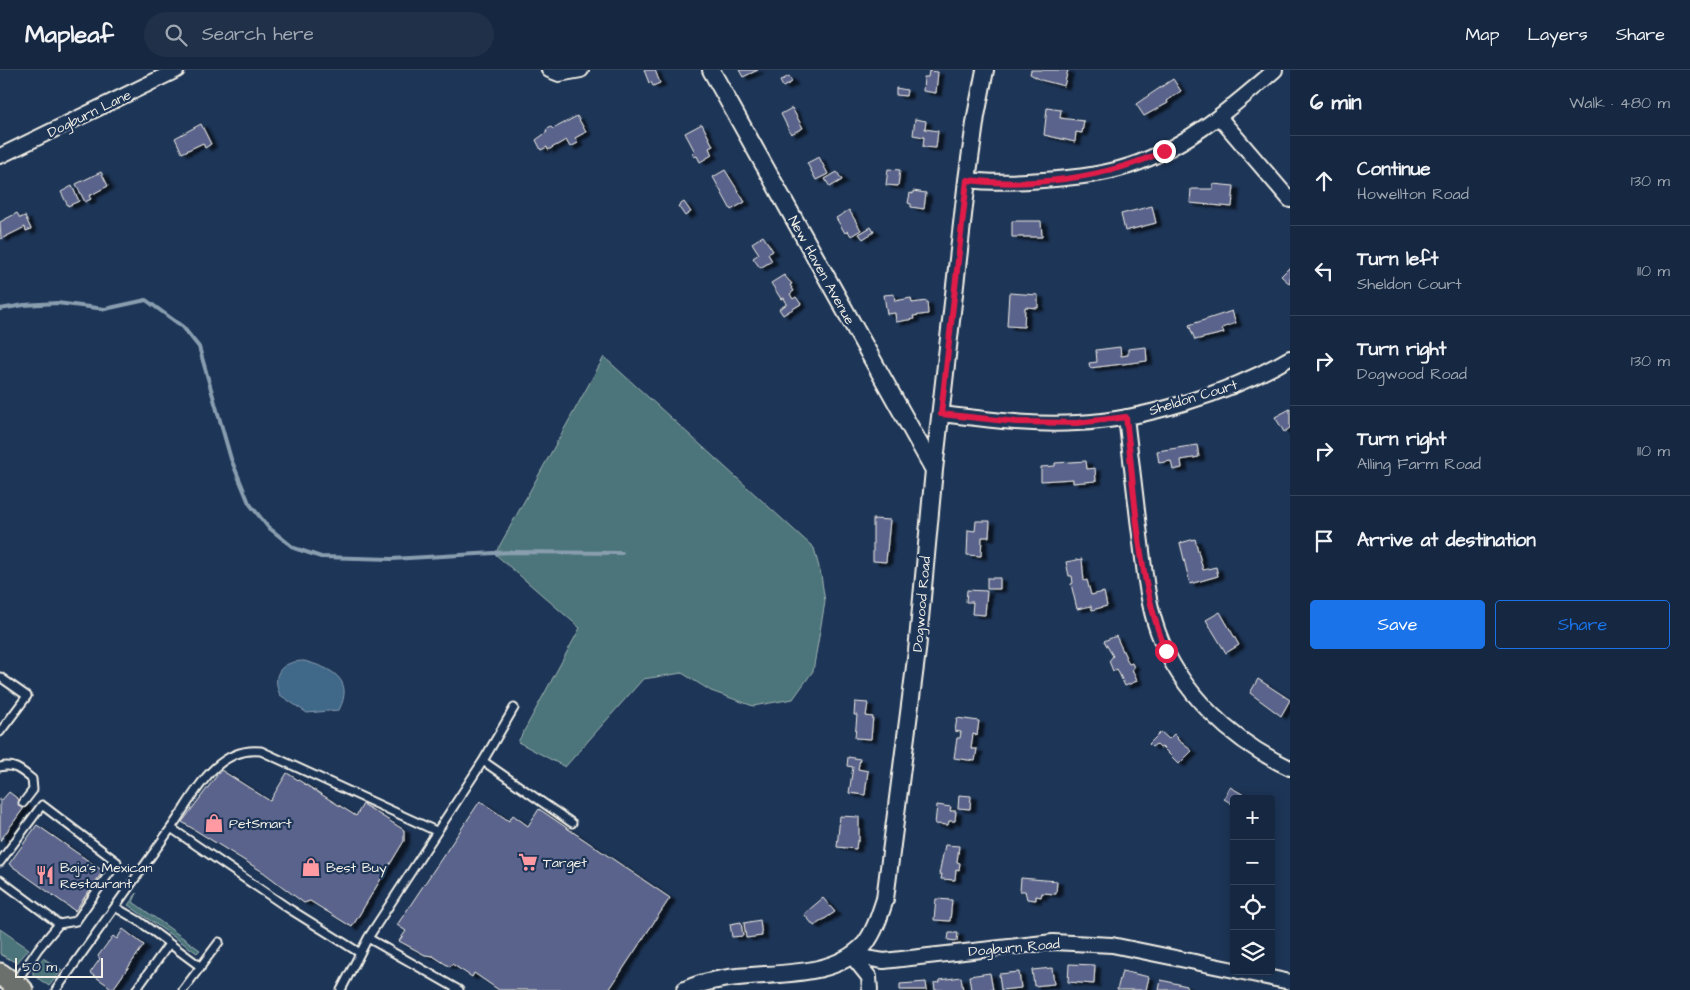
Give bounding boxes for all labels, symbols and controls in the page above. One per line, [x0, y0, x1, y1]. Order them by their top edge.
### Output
search box [144, 12, 494, 57]
text: Mapleaf [25, 18, 114, 52]
icon: search [162, 21, 190, 49]
text: Search here [202, 21, 314, 48]
text: Map [1465, 22, 1499, 47]
text: Layers [1527, 22, 1588, 47]
text: Share [1616, 22, 1665, 47]
street label: Dogburn Lane [44, 85, 135, 143]
text: 6 min [1310, 88, 1362, 117]
text: Walk · 480 m [1569, 92, 1670, 114]
route end [1153, 140, 1176, 163]
text: Continue [1357, 156, 1431, 183]
icon: ahead [1310, 167, 1338, 195]
text: 130 m [1631, 170, 1670, 192]
text: Howellton Road [1357, 183, 1469, 205]
street label: New Haven Avenue [783, 212, 860, 329]
text: Turn left [1357, 246, 1438, 273]
icon: left [1310, 257, 1338, 285]
text: 110 m [1637, 260, 1670, 282]
text: Sheldon Court [1357, 273, 1462, 295]
text: Turn right [1357, 336, 1446, 363]
icon: right [1310, 347, 1338, 375]
text: 130 m [1631, 350, 1670, 372]
text: Dogwood Road [1357, 363, 1467, 385]
street label: Sheldon Court [1147, 375, 1240, 421]
text: Turn right [1357, 426, 1446, 453]
icon: right [1310, 437, 1338, 465]
text: 110 m [1637, 440, 1670, 462]
text: Alling Farm Road [1357, 453, 1481, 475]
icon: arrive [1310, 527, 1338, 555]
text: Arrive at destination [1357, 527, 1536, 554]
street label: Dogwood Road [908, 555, 936, 653]
button: Save [1310, 600, 1485, 649]
button: Share [1495, 600, 1670, 649]
route start [1155, 640, 1178, 663]
map controls [1230, 795, 1275, 975]
button: + [1230, 795, 1275, 840]
shop icon: PetSmart [203, 812, 225, 834]
place label: PetSmart [229, 814, 292, 834]
button: − [1230, 840, 1275, 885]
supermarket icon: Target [517, 851, 539, 873]
place label: Target [543, 853, 587, 873]
shop icon: Best Buy [300, 856, 322, 878]
place label: Baja's Mexican Restaurant [60, 858, 152, 894]
place label: Best Buy [326, 858, 387, 878]
restaurant icon: Baja's Mexican Restaurant [34, 864, 56, 886]
button: locate [1230, 885, 1275, 930]
button: layers [1230, 930, 1275, 975]
street label: Dogburn Road [968, 934, 1061, 962]
scale bar [15, 955, 102, 978]
text: 50 m [22, 957, 57, 977]

